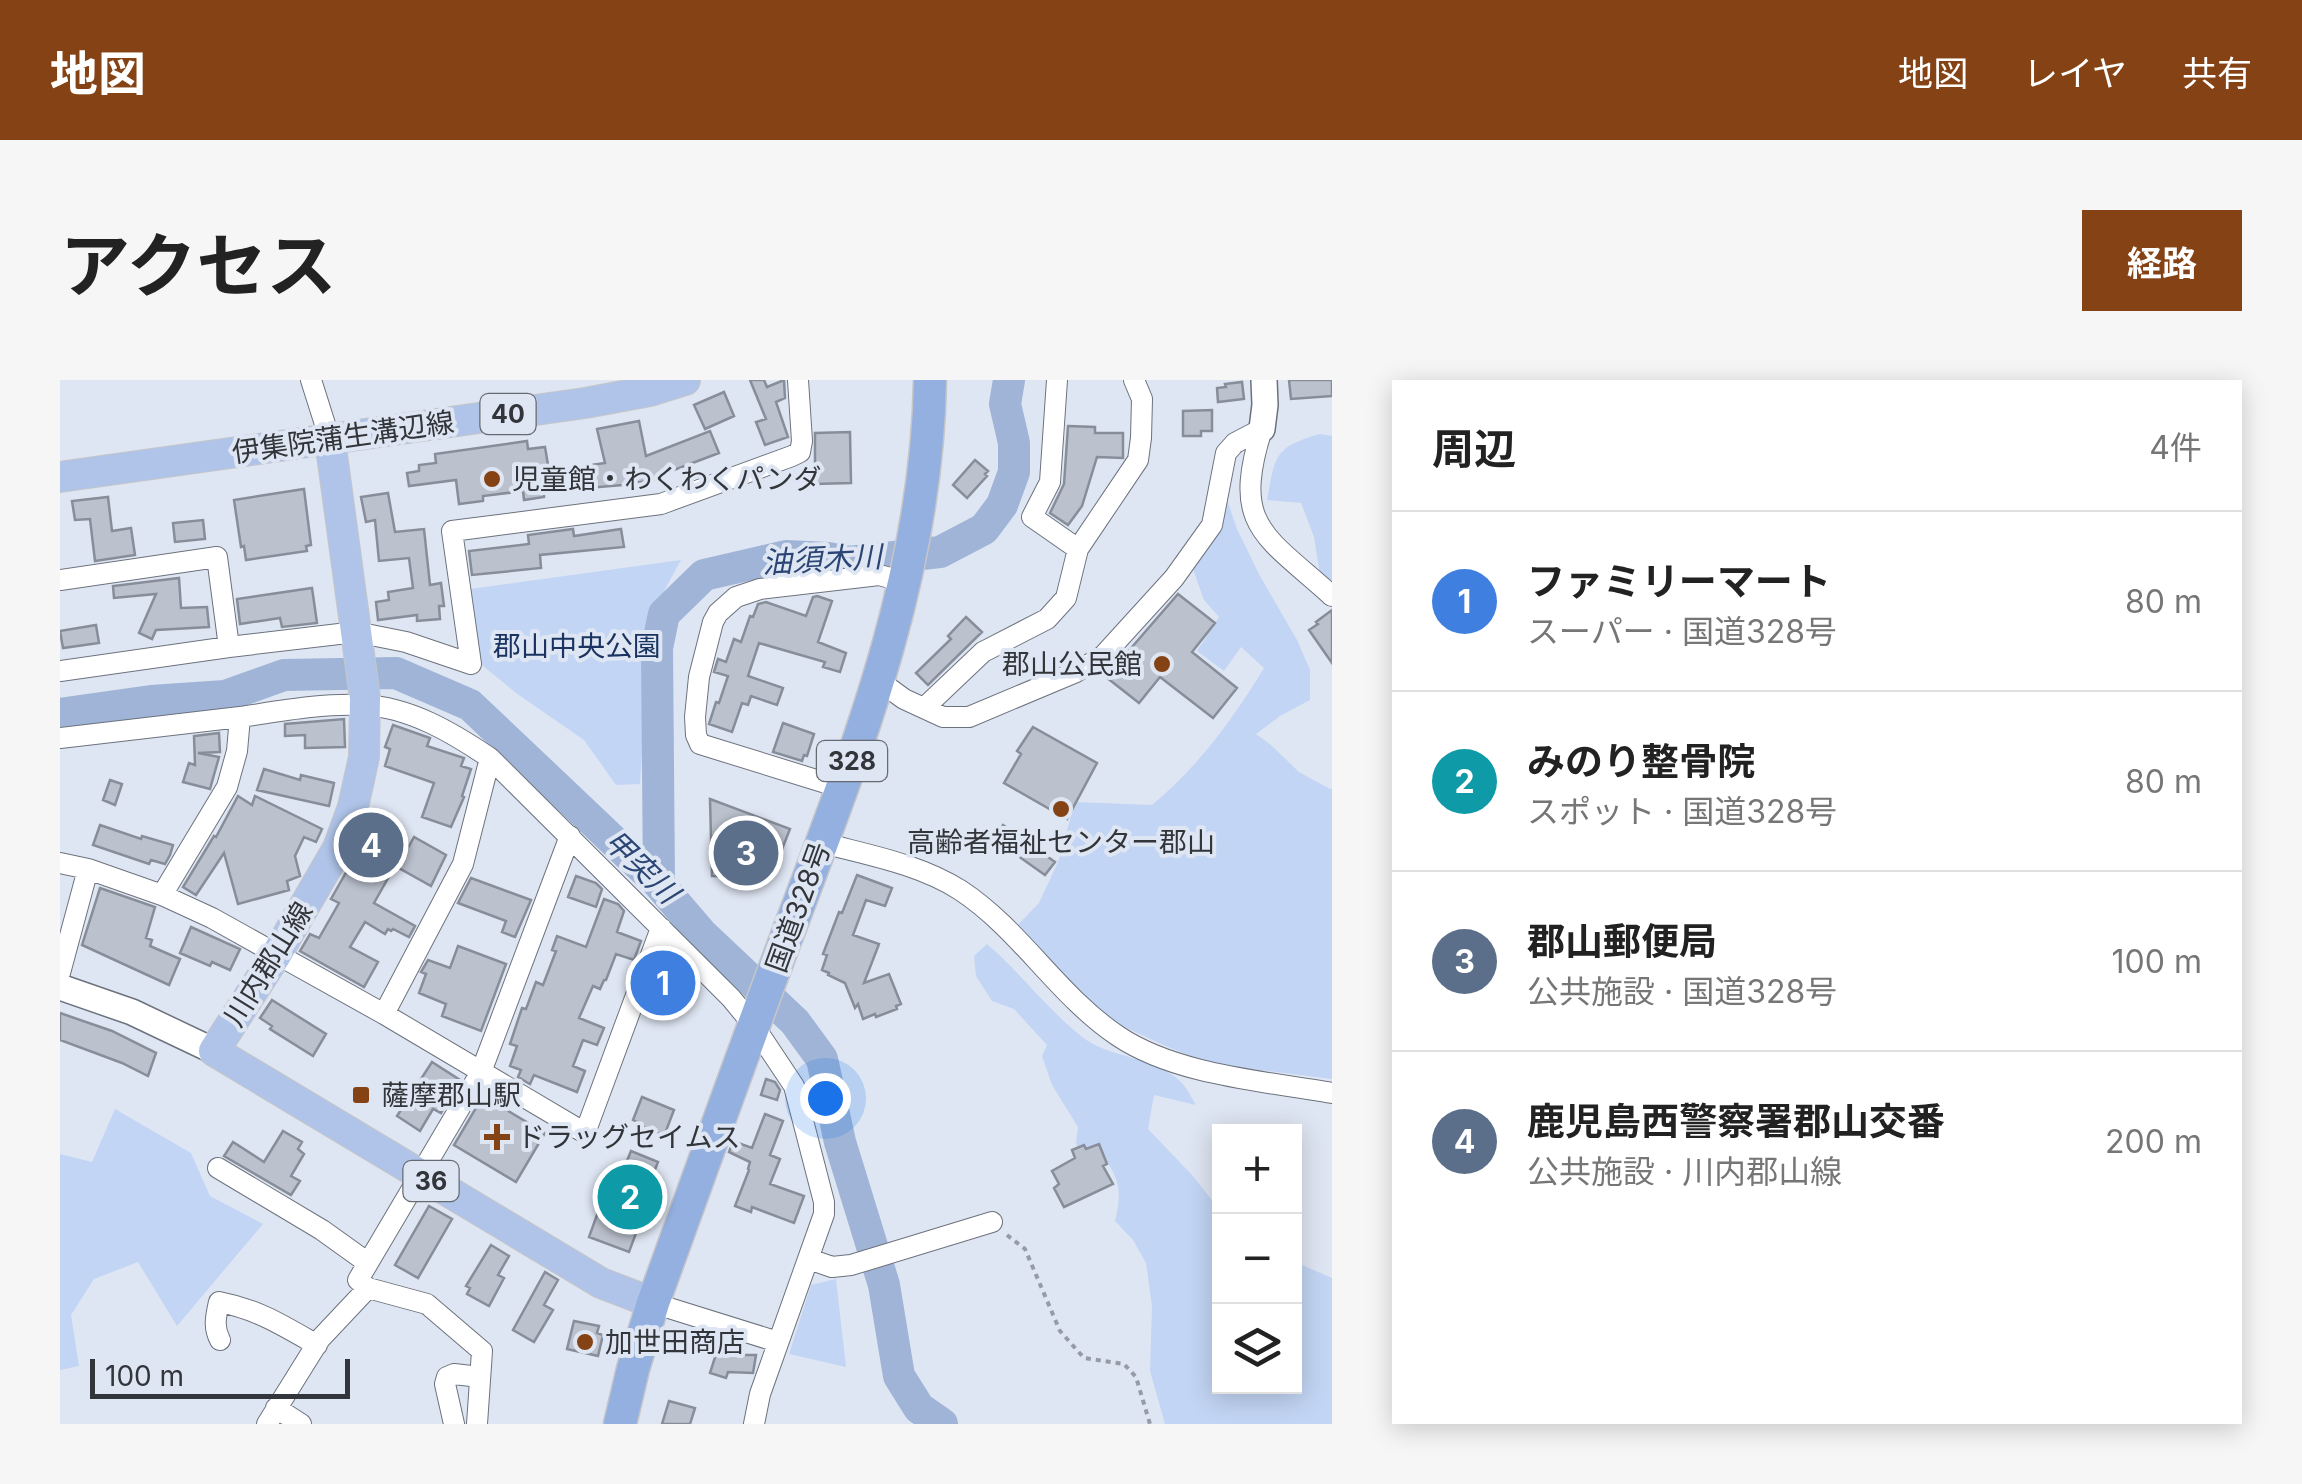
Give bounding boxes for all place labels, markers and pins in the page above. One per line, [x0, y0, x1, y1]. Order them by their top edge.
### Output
place label: 児童館・わくわくパンダ [512, 462, 821, 496]
marker: 児童館・わくわくパンダ [481, 468, 503, 490]
place label: 郡山公民館 [1002, 647, 1142, 681]
marker: 郡山公民館 [1151, 653, 1173, 675]
marker: 高齢者福祉センター郡山 [1050, 798, 1072, 820]
pin: 4 [338, 808, 404, 882]
pin: 3 [714, 816, 778, 890]
place label: 高齢者福祉センター郡山 [907, 825, 1215, 859]
pin: 1 [630, 946, 696, 1020]
place label: 薩摩郡山駅 [381, 1078, 521, 1112]
marker: 薩摩郡山駅 [350, 1084, 372, 1106]
place label: ドラッグセイムス [517, 1120, 740, 1154]
marker: ドラッグセイムス [486, 1126, 508, 1148]
pin: 2 [598, 1160, 662, 1234]
place label: 加世田商店 [605, 1325, 745, 1359]
marker: 加世田商店 [574, 1331, 596, 1353]

